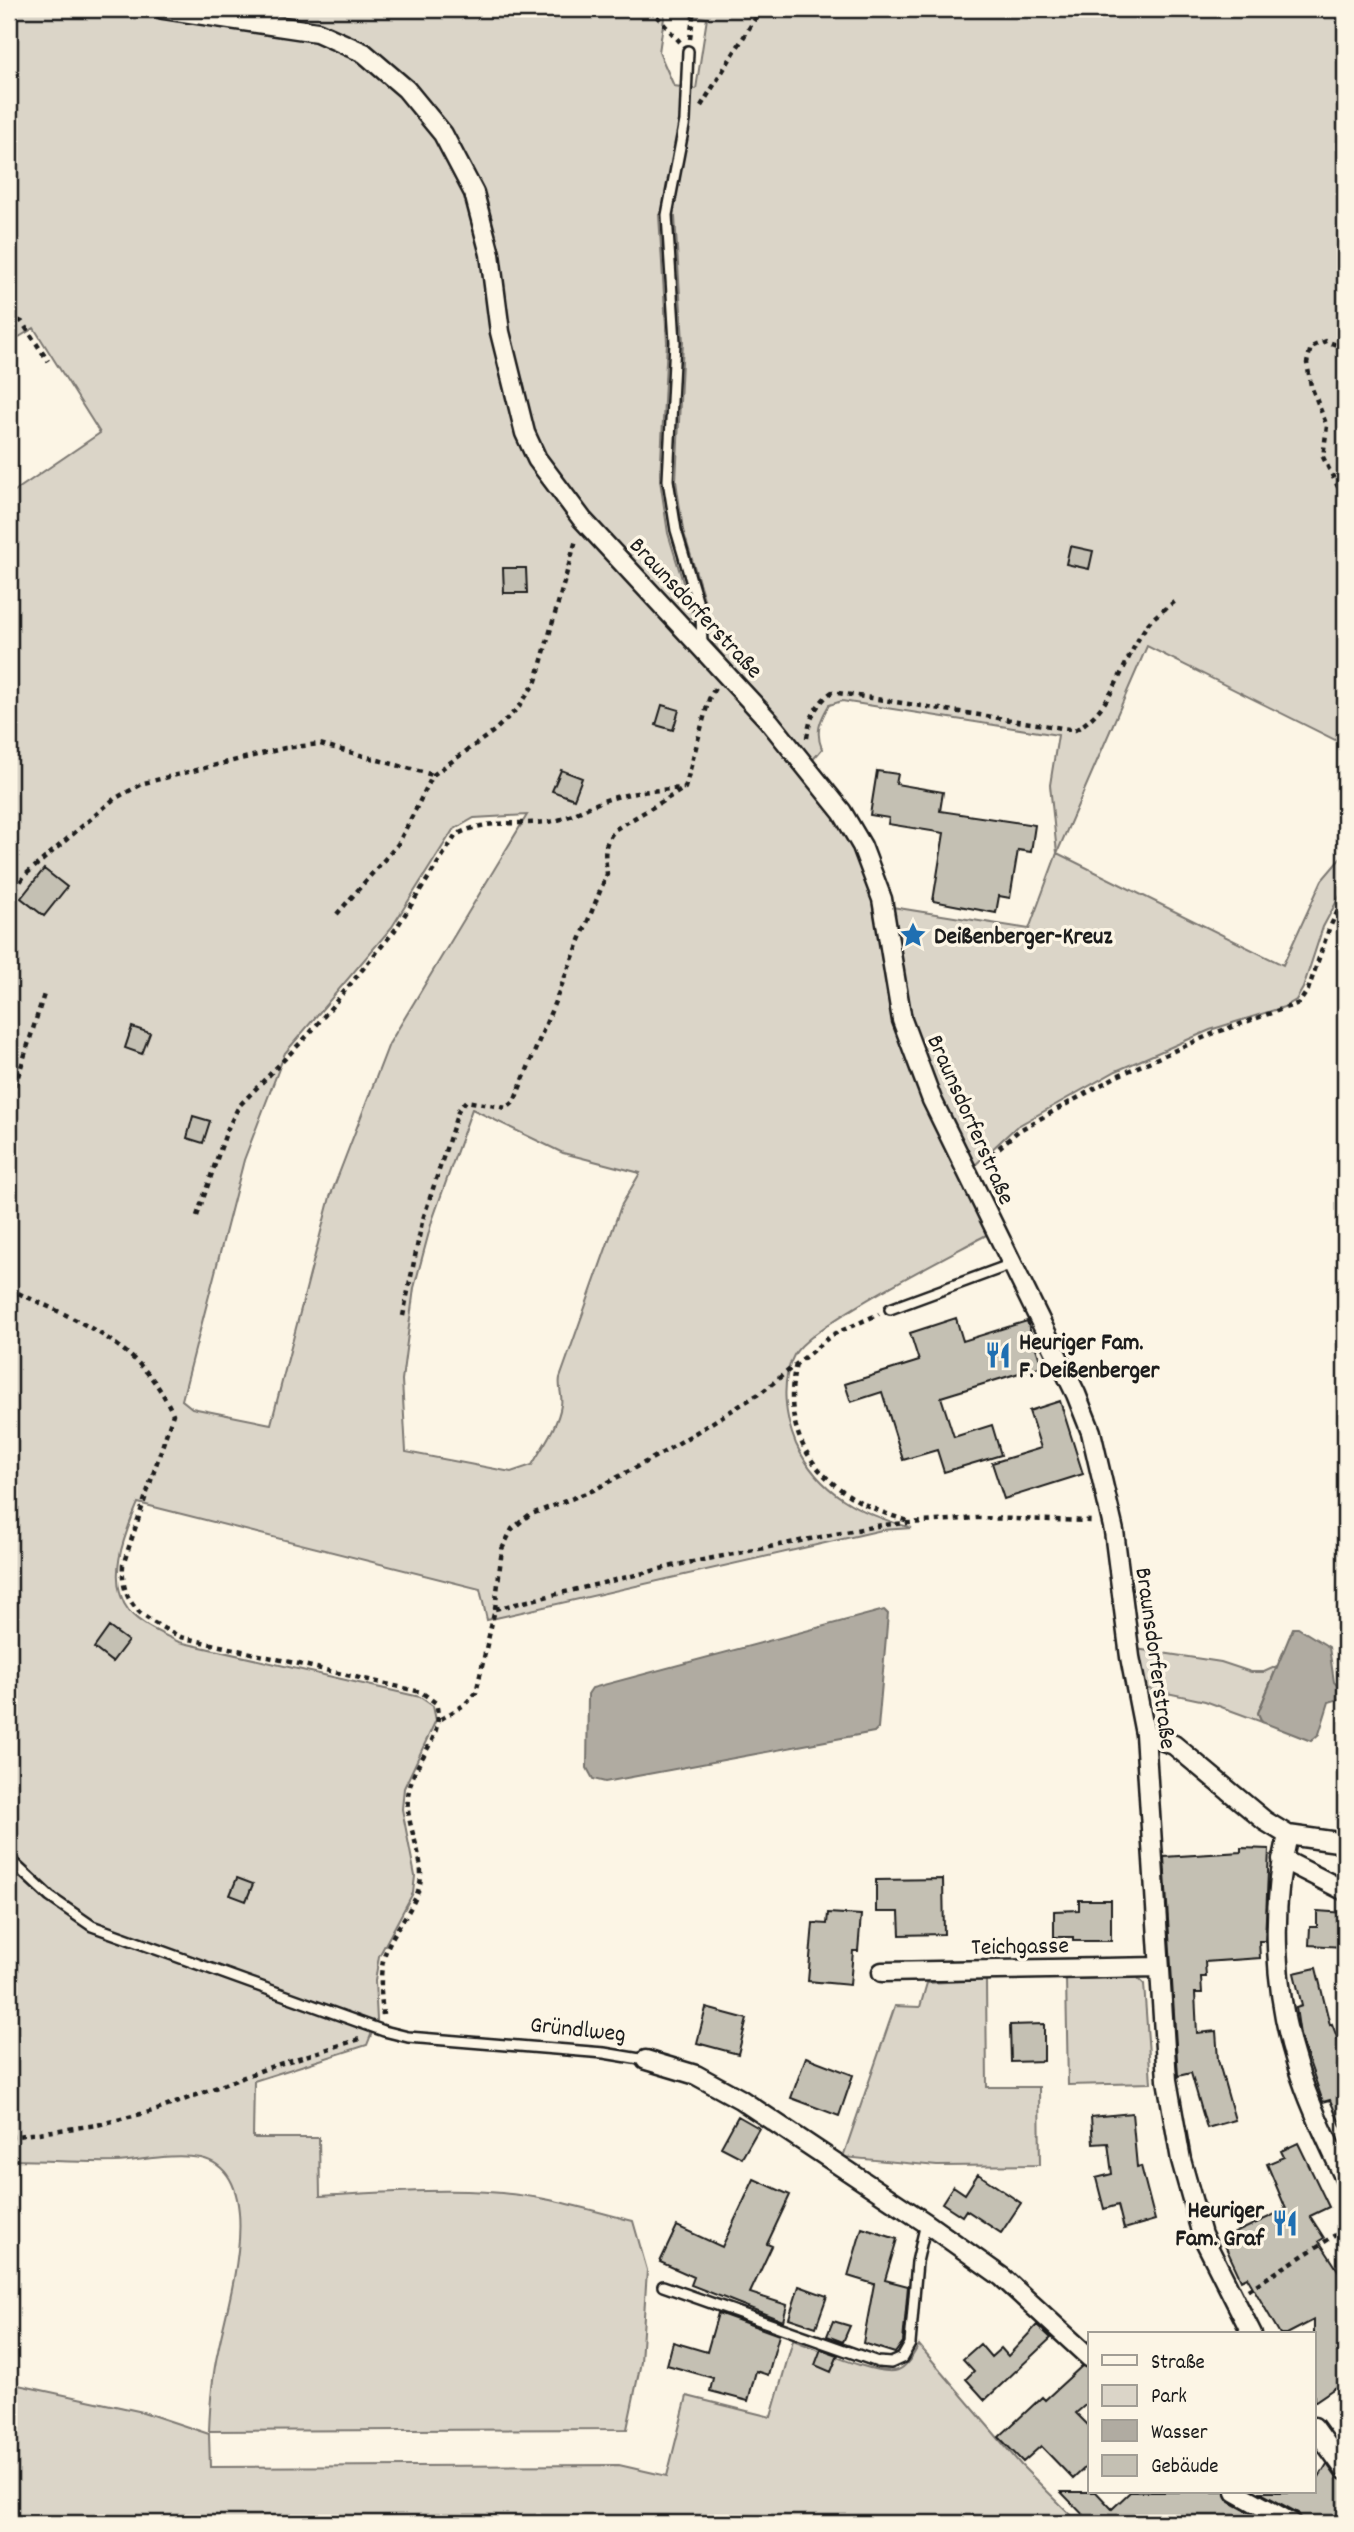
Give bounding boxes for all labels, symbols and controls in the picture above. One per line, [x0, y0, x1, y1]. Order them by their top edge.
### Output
street label: Braunsdorferstraße [620, 531, 770, 688]
place icon: Deißenberger-Kreuz [898, 920, 928, 950]
place label: Deißenberger-Kreuz [934, 921, 1113, 955]
street label: Braunsdorferstraße [917, 1030, 1022, 1211]
place label: Heuriger Fam. F. Deißenberger [1019, 1327, 1160, 1389]
restaurant icon: Heuriger Fam. F. Deißenberger [983, 1340, 1013, 1370]
street label: Braunsdorferstraße [1124, 1565, 1184, 1751]
street label: Teichgasse [971, 1930, 1069, 1966]
street label: Gründlweg [528, 2009, 627, 2053]
place label: Heuriger Fam. Graf [1175, 2195, 1266, 2257]
restaurant icon: Heuriger Fam. Graf [1270, 2208, 1300, 2238]
legend [1088, 2332, 1316, 2494]
text: Straße [1151, 2349, 1205, 2379]
text: Park [1151, 2383, 1187, 2413]
text: Wasser [1151, 2419, 1208, 2449]
text: Gebäude [1151, 2453, 1219, 2483]

